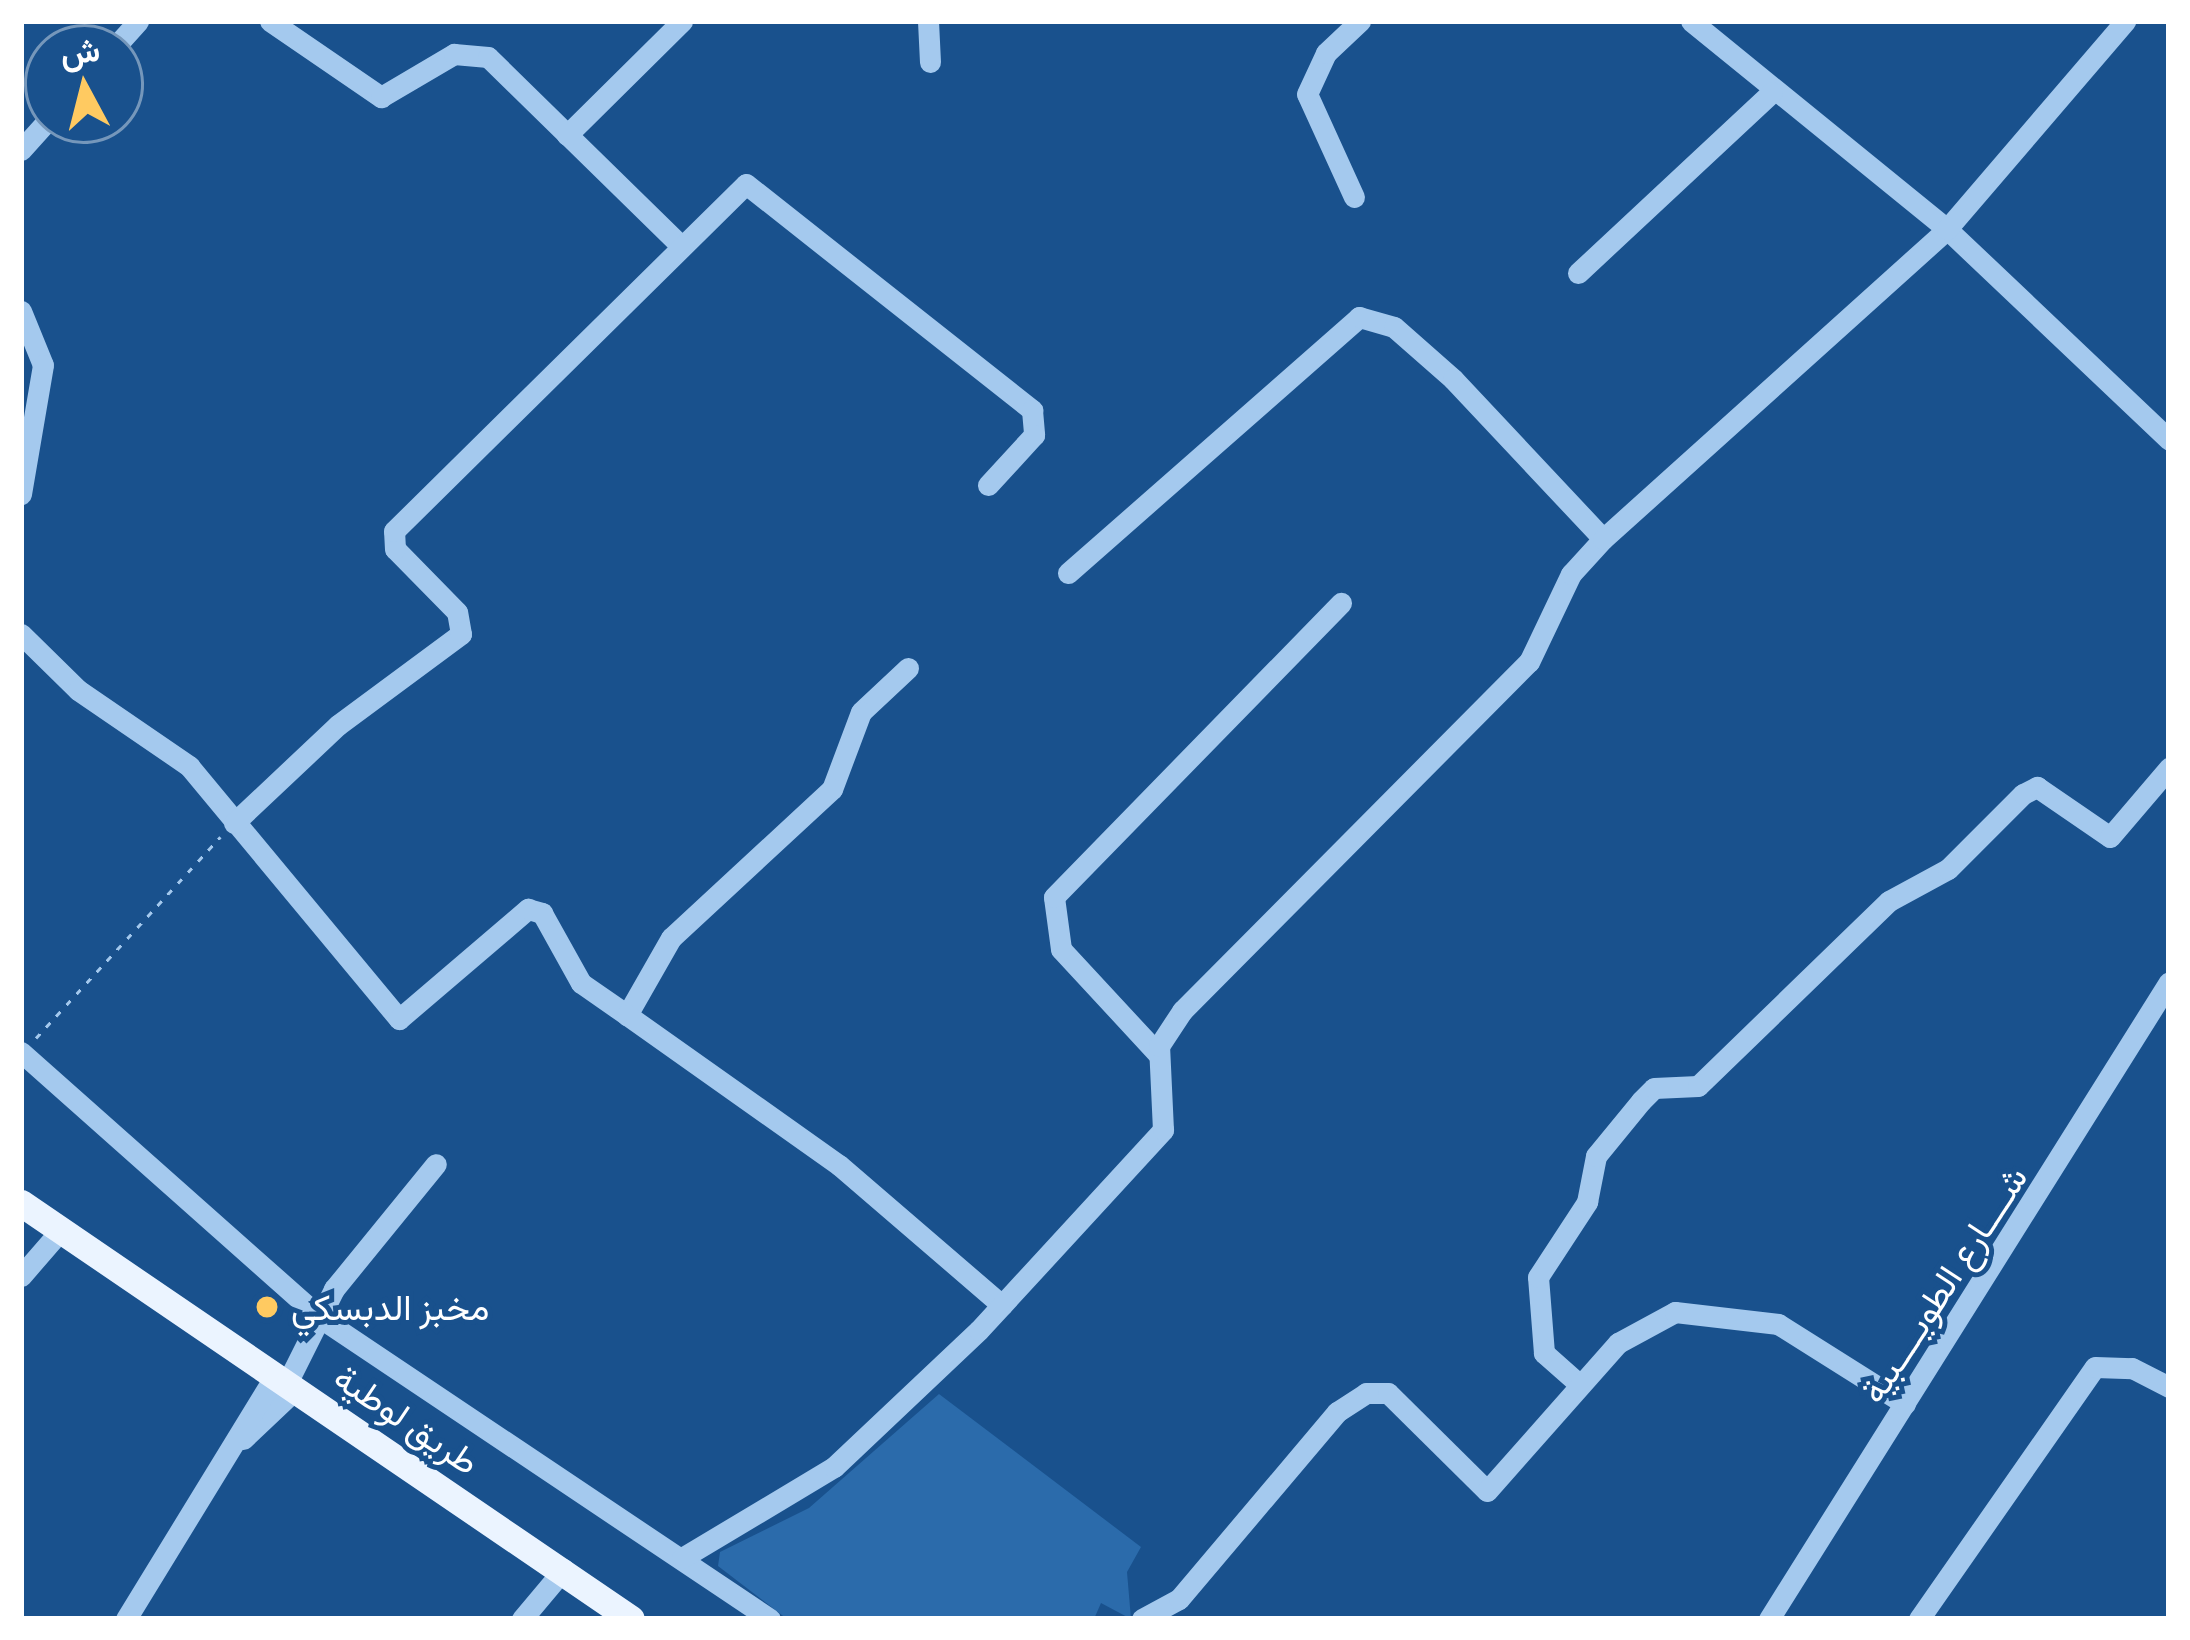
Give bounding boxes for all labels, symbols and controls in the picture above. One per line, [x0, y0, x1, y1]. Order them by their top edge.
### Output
north arrow [24, 24, 144, 144]
text: ش [58, 27, 102, 75]
street label: شــــارع الطويــــبية [1850, 1157, 2036, 1411]
place label: مخبز الدبسكي [291, 1285, 489, 1329]
marker: مخبز الدبسكي [254, 1294, 280, 1320]
street label: طريق لوطية [326, 1355, 488, 1483]

